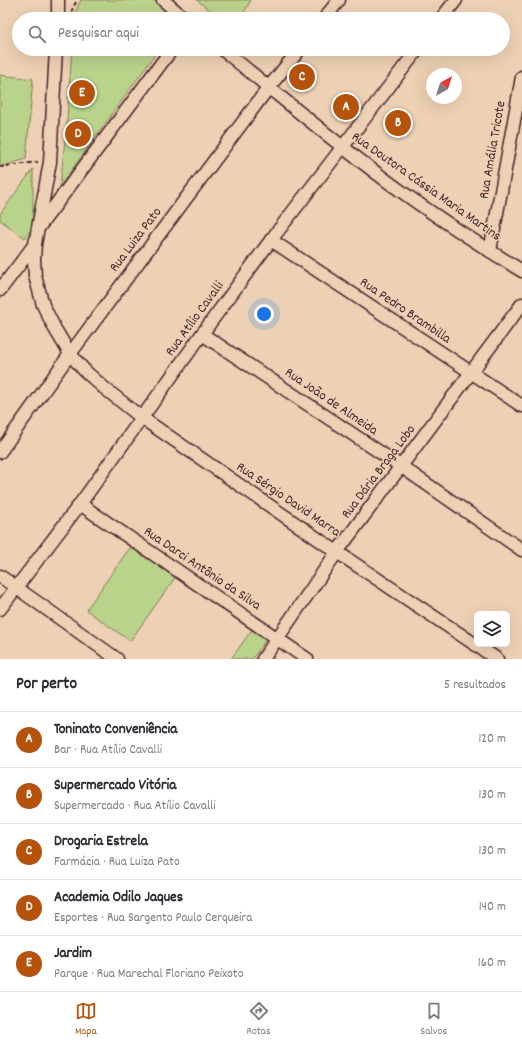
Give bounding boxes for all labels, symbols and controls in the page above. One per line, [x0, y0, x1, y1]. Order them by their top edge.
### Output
search box [12, 12, 510, 56]
icon: search [26, 23, 48, 45]
text: Pesquisar aqui [58, 23, 139, 45]
pin: C [289, 62, 315, 92]
north arrow [426, 68, 462, 104]
pin: E [69, 78, 95, 108]
pin: A [333, 92, 359, 122]
street label: Rua Amália Tricote [475, 99, 511, 201]
pin: B [385, 108, 411, 138]
pin: D [65, 119, 91, 149]
street label: Rua Doutora Cássia Maria Martins [347, 128, 505, 247]
street label: Rua Luiza Pato [105, 203, 167, 277]
street label: Rua Pedro Brambilla [355, 273, 455, 349]
street label: Rua Atílio Cavalli [161, 277, 229, 361]
your location [254, 304, 274, 324]
street label: Rua João de Almeida [280, 363, 382, 441]
street label: Rua Dária Braga Lobo [337, 421, 421, 523]
street label: Rua Sérgio David Marra [232, 458, 344, 543]
street label: Rua Darci Antônio da Silva [139, 522, 265, 616]
map controls [474, 611, 510, 647]
button: layers [474, 611, 510, 647]
text: Por perto [16, 673, 77, 697]
text: 5 resultados [444, 676, 506, 695]
text: Toninato Conveniência [54, 719, 177, 741]
text: A [25, 730, 33, 749]
text: 120 m [478, 730, 506, 749]
text: Bar · Rua Atílio Cavalli [54, 741, 162, 760]
text: Supermercado Vitória [54, 775, 176, 797]
text: B [26, 786, 32, 805]
text: 130 m [478, 786, 506, 805]
text: Supermercado · Rua Atílio Cavalli [54, 797, 216, 816]
text: Drogaria Estrela [54, 831, 148, 853]
text: C [26, 842, 32, 861]
text: 130 m [478, 842, 506, 861]
text: Farmácia · Rua Luiza Pato [54, 853, 180, 872]
text: Academia Odilo Jaques [54, 887, 183, 909]
text: D [26, 898, 32, 917]
text: 140 m [479, 898, 506, 917]
text: Esportes · Rua Sargento Paulo Cerqueira [54, 909, 252, 928]
text: Jardim [54, 943, 92, 965]
text: E [26, 954, 32, 973]
text: 160 m [478, 954, 506, 973]
text: Parque · Rua Marechal Floriano Peixoto [54, 965, 243, 984]
tab: Mapa [75, 1000, 97, 1040]
tab: Rotas [247, 1000, 271, 1040]
tab: Salvos [420, 1000, 447, 1040]

